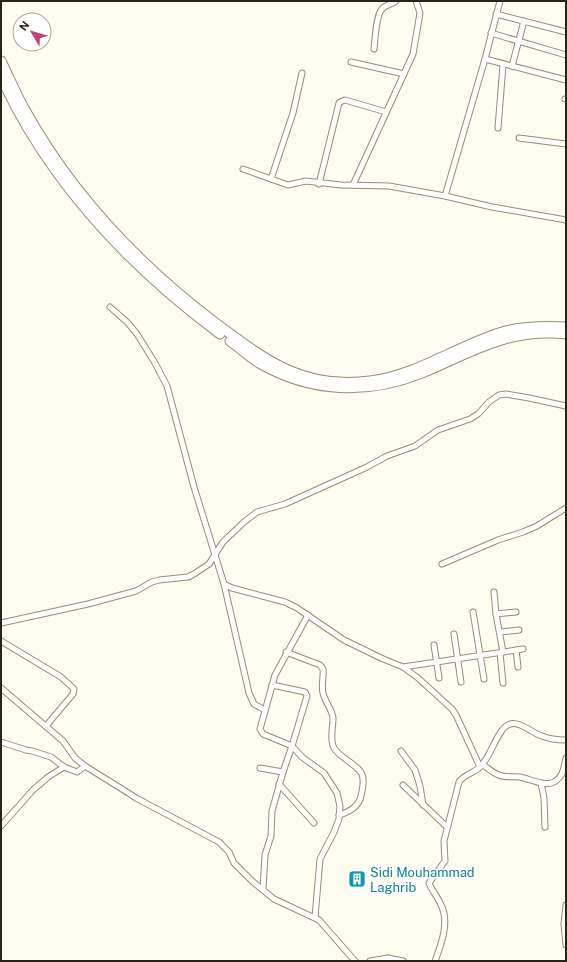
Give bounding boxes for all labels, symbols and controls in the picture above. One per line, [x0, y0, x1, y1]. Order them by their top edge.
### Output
north arrow [12, 12, 52, 52]
text: N [17, 19, 31, 33]
place label: Sidi Mouhammad Laghrib [370, 865, 475, 895]
building icon: Sidi Mouhammad Laghrib [347, 869, 367, 889]

